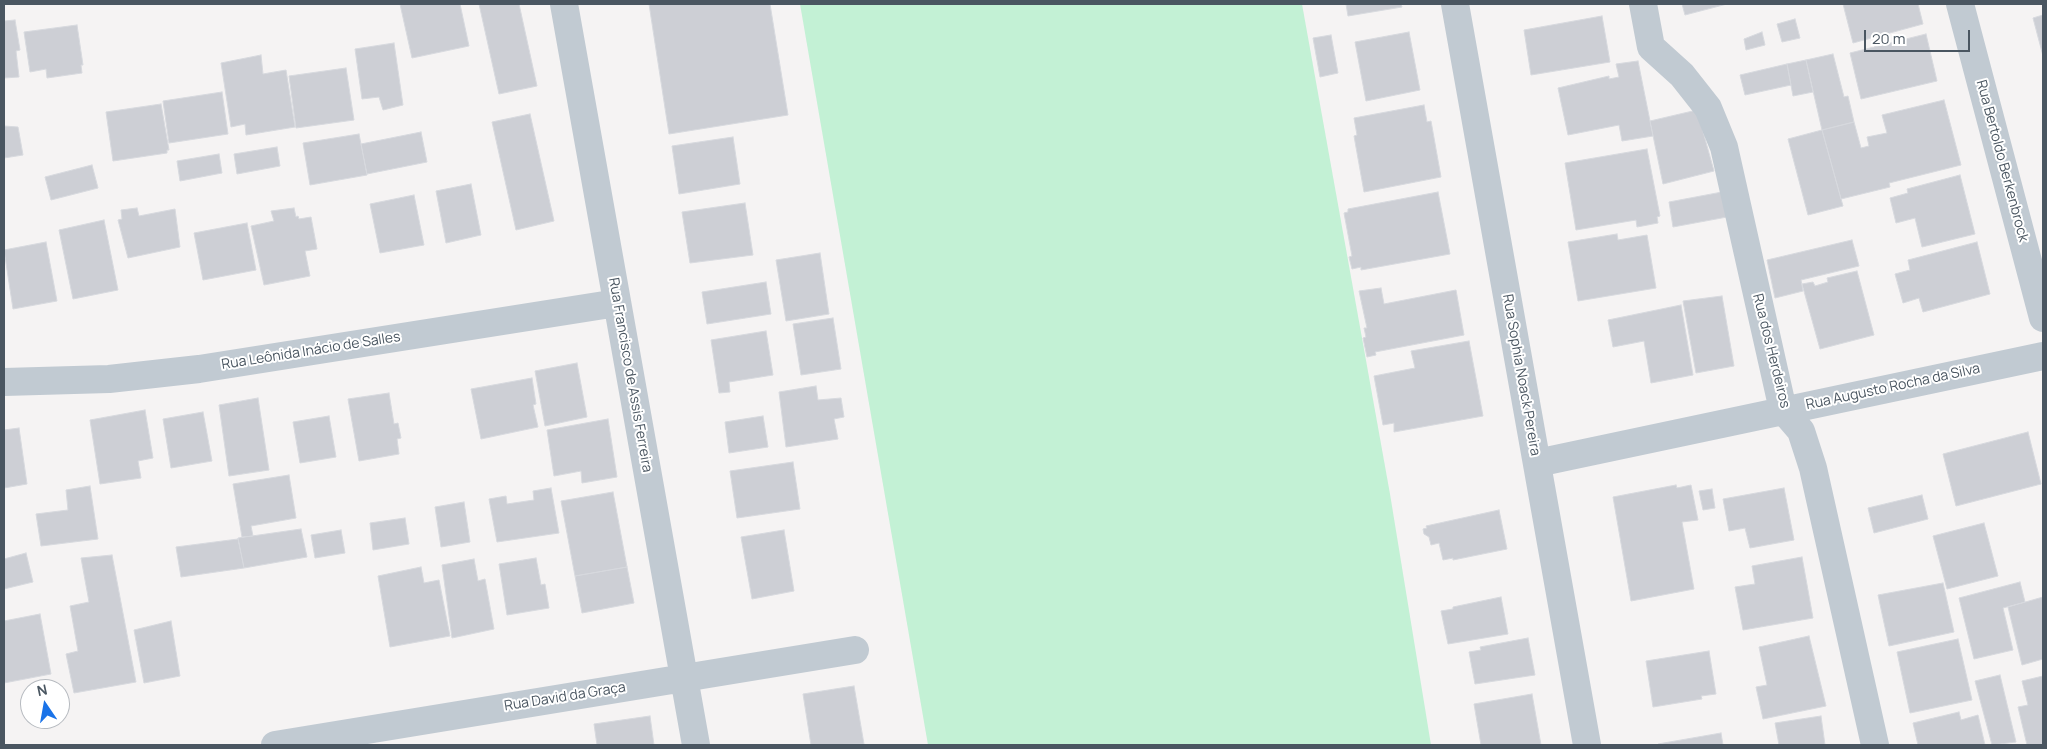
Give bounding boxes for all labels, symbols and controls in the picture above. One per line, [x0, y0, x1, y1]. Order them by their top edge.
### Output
scale bar [1867, 20, 1973, 52]
text: 20 m [1872, 28, 1905, 49]
street label: Rua Bertoldo Berkenbrock [1972, 78, 2032, 244]
street label: Rua Francisco de Assis Ferreira [605, 276, 655, 474]
street label: Rua dos Herdeiros [1749, 292, 1793, 410]
street label: Rua Sophia Noack Pereira [1499, 293, 1543, 457]
street label: Rua Leônida Inácio de Salles [220, 329, 402, 373]
street label: Rua Augusto Rocha da Silva [1804, 360, 1982, 414]
north arrow [20, 679, 70, 729]
text: N [35, 679, 49, 700]
street label: Rua David da Graça [503, 679, 627, 715]

